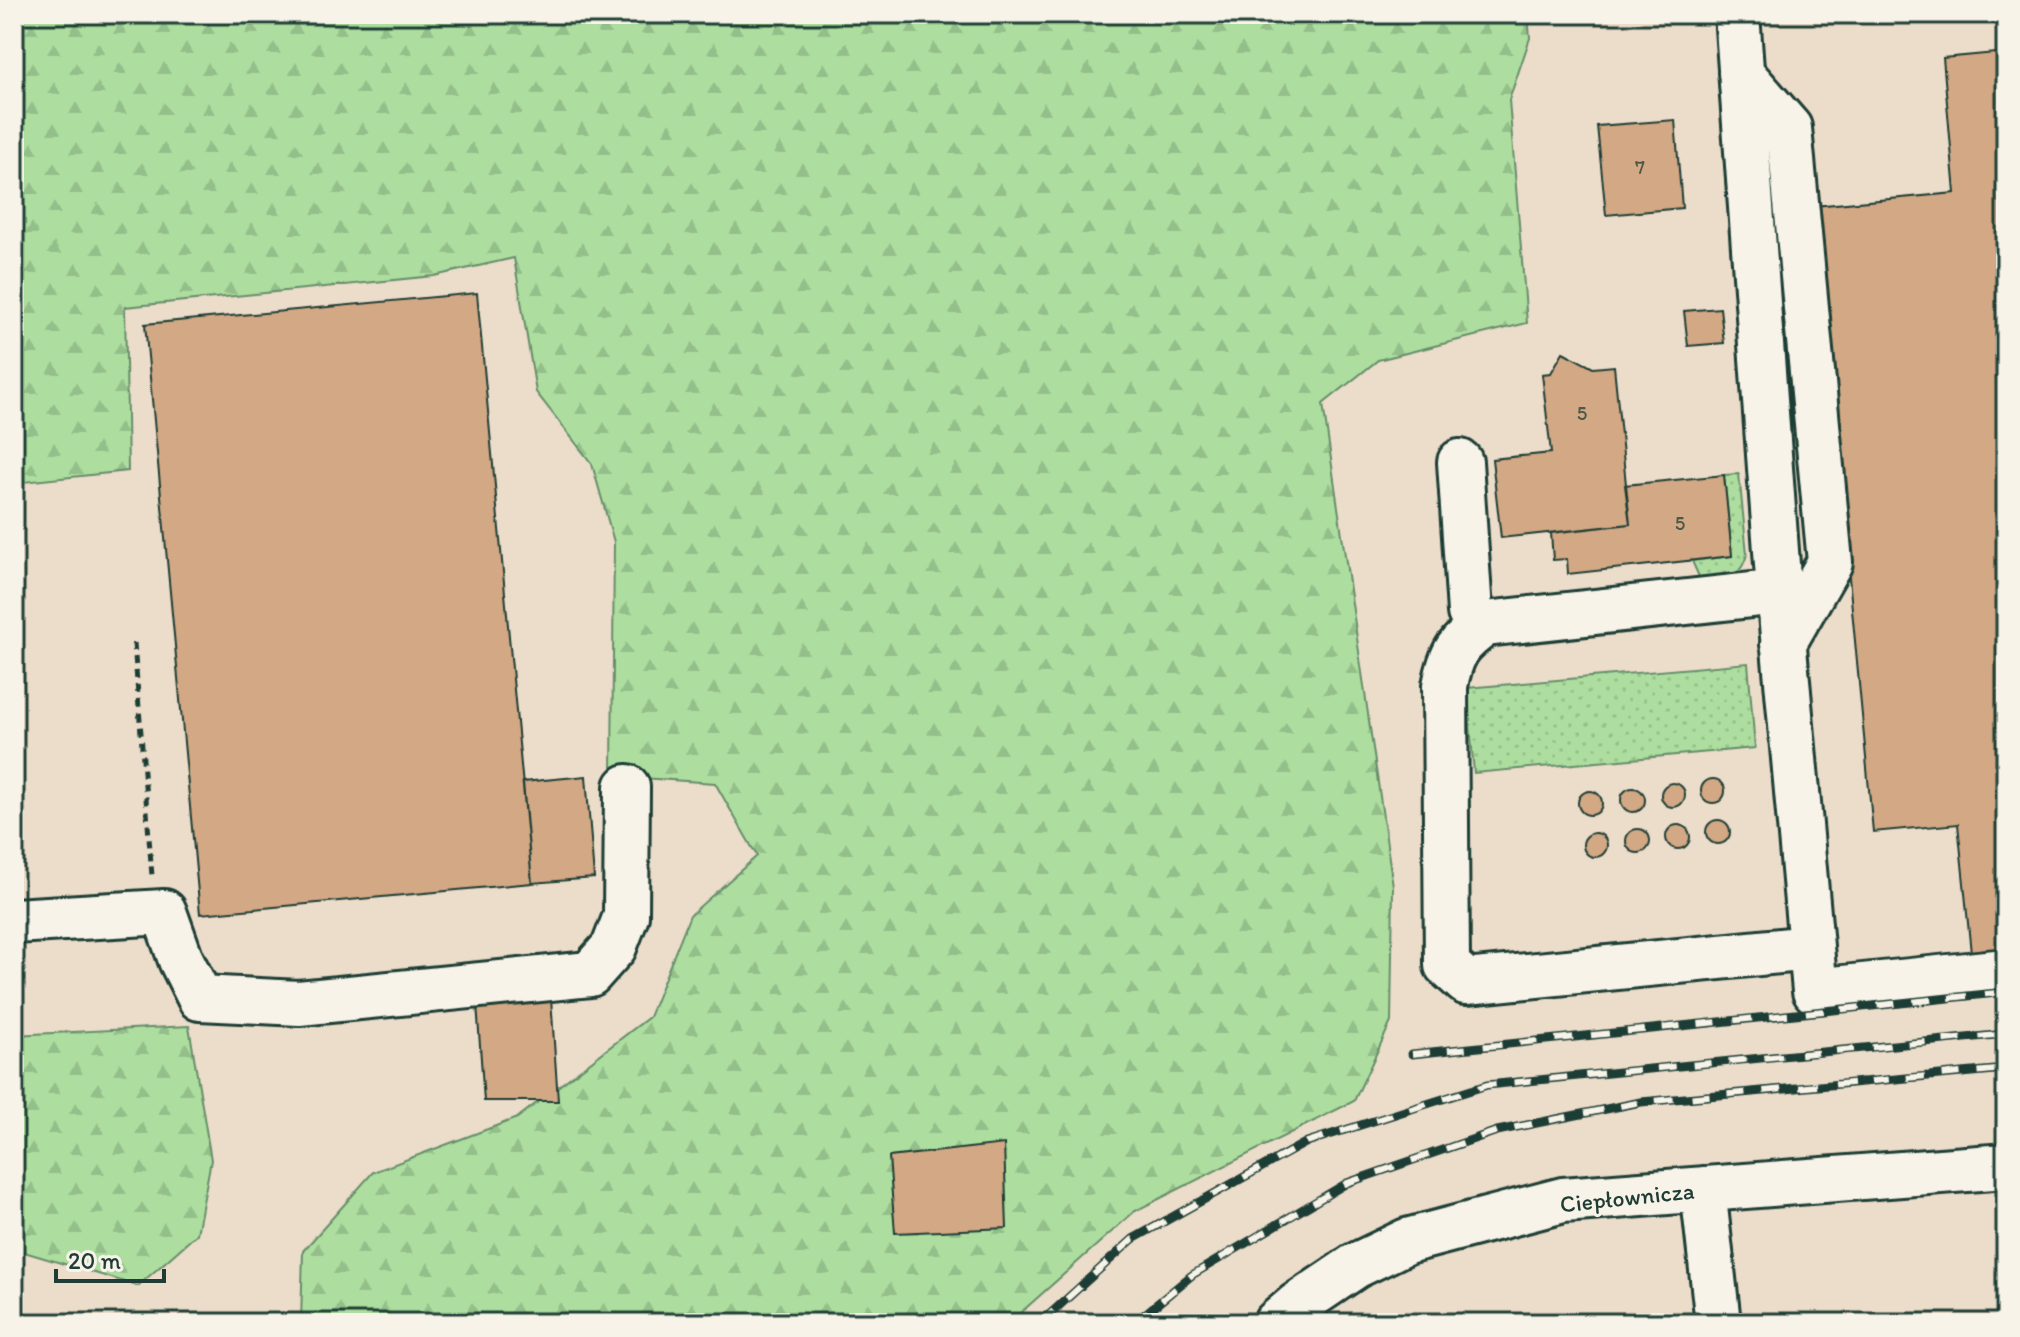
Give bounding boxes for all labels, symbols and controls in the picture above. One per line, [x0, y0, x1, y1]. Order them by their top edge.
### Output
house number: 7 [1635, 155, 1645, 179]
house number: 5 [1577, 401, 1587, 425]
house number: 5 [1675, 511, 1685, 535]
street label: Ciepłownicza [1558, 1176, 1696, 1218]
scale bar [56, 1233, 164, 1283]
text: 20 m [68, 1246, 121, 1275]

